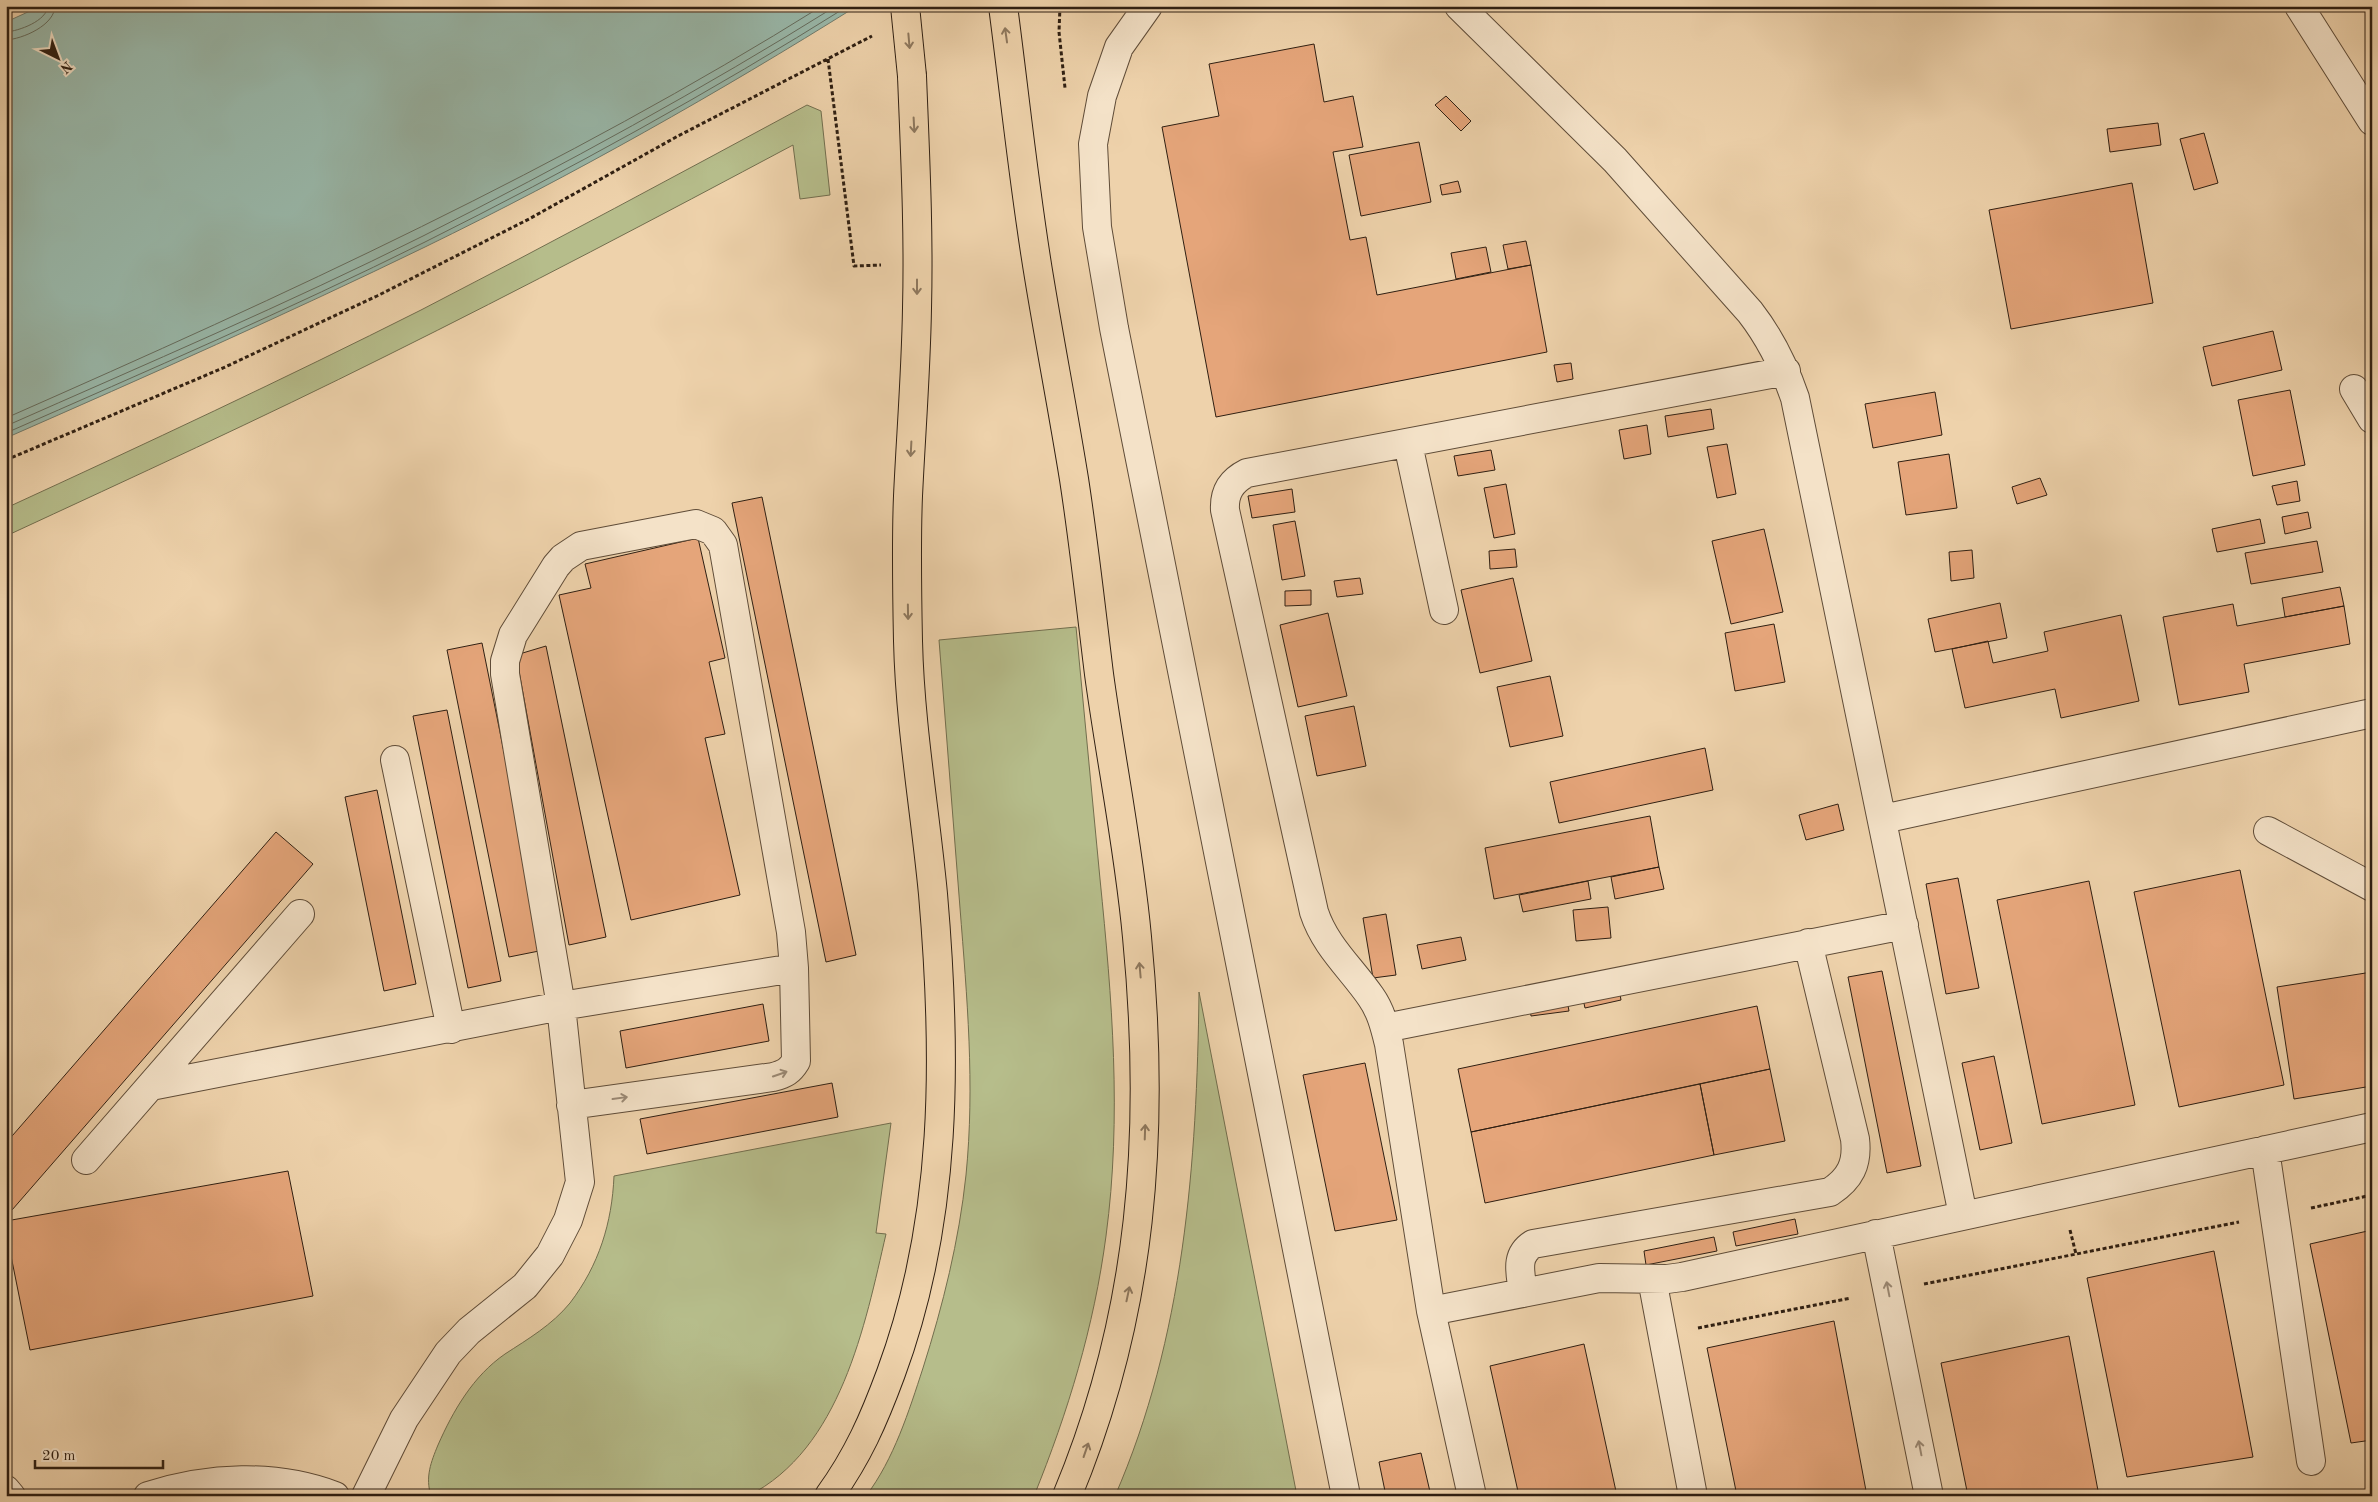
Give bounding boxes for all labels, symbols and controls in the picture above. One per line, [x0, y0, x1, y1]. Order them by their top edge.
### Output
one-way arrow [1001, 27, 1011, 43]
north arrow [32, 32, 82, 82]
one-way arrow [904, 33, 914, 49]
text: N [57, 58, 75, 76]
one-way arrow [910, 116, 919, 132]
one-way arrow [912, 278, 922, 295]
one-way arrow [906, 441, 915, 457]
one-way arrow [903, 603, 912, 619]
one-way arrow [1135, 962, 1144, 978]
one-way arrow [772, 1069, 787, 1078]
one-way arrow [611, 1093, 627, 1103]
one-way arrow [1140, 1125, 1149, 1141]
one-way arrow [1882, 1281, 1892, 1297]
one-way arrow [1124, 1286, 1133, 1302]
scale bar [35, 1437, 162, 1469]
one-way arrow [1915, 1440, 1924, 1456]
one-way arrow [1081, 1443, 1091, 1459]
text: 20 m [42, 1449, 76, 1464]

